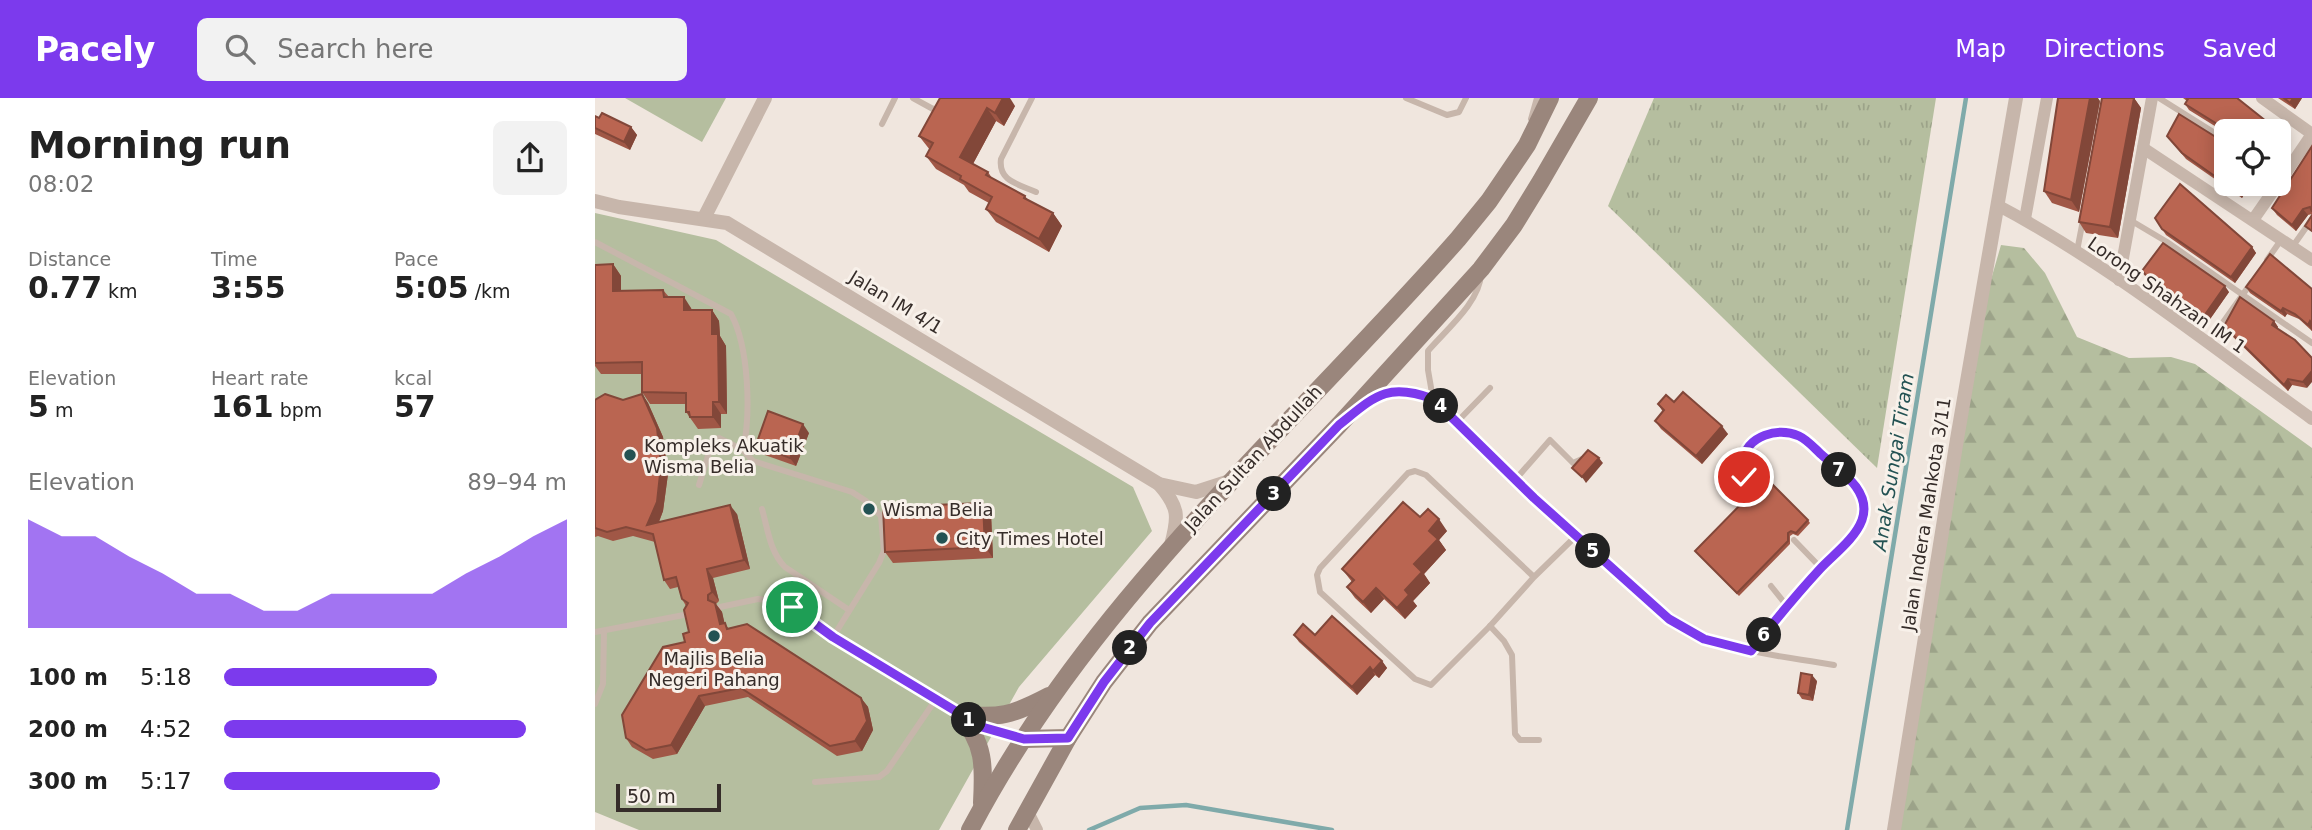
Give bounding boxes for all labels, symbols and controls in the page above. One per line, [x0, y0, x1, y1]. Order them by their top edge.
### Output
search box [197, 18, 687, 81]
text: Pacely [35, 30, 155, 69]
icon: search [221, 30, 259, 68]
text: Search here [277, 34, 434, 64]
text: Map [1955, 35, 2006, 63]
text: Directions [2044, 35, 2165, 63]
text: Saved [2203, 35, 2277, 63]
map controls [2214, 119, 2291, 196]
button: locate [2214, 119, 2291, 196]
button: share [493, 121, 567, 195]
text: Morning run [28, 123, 291, 167]
text: 08:02 [28, 171, 94, 197]
street label: Lorong Shahzan IM 1 [2084, 232, 2250, 358]
text: Distance [28, 248, 111, 270]
text: Time [211, 248, 258, 270]
text: Pace [394, 248, 438, 270]
street label: Jalan IM 4/1 [845, 265, 946, 338]
text: 0.77 [28, 270, 102, 305]
text: 3:55 [211, 270, 286, 305]
text: 5:05 [394, 270, 469, 305]
text: km [102, 280, 138, 302]
text: /km [469, 280, 511, 302]
text: Elevation [28, 367, 116, 389]
text: Heart rate [211, 367, 309, 389]
text: kcal [394, 367, 432, 389]
water label: Anak Sungai Tiram [1868, 372, 1918, 554]
street label: Jalan Sultan Abdullah [1179, 381, 1326, 536]
pin: 4 [1423, 388, 1459, 424]
text: 5 [28, 389, 49, 424]
text: 161 [211, 389, 274, 424]
text: 57 [394, 389, 436, 424]
text: 4 [1434, 394, 1447, 416]
street label: Jalan Indera Mahkota 3/11 [1897, 396, 1955, 633]
text: m [49, 399, 73, 421]
text: bpm [274, 399, 322, 421]
place label: Kompleks Akuatik Wisma Belia [644, 435, 804, 477]
marker: Kompleks Akuatik Wisma Belia [622, 447, 638, 463]
pin [1714, 447, 1774, 507]
pin: 7 [1821, 452, 1857, 488]
icon: check [1725, 458, 1763, 496]
text: 7 [1832, 458, 1845, 480]
text: Elevation [28, 469, 135, 495]
text: 89–94 m [467, 469, 567, 495]
pin: 3 [1257, 476, 1291, 512]
text: 3 [1267, 482, 1280, 504]
place label: Wisma Belia [883, 499, 994, 520]
marker: Wisma Belia [861, 501, 877, 517]
place label: City Times Hotel [956, 528, 1104, 549]
marker: City Times Hotel [934, 530, 950, 546]
pin: 5 [1576, 533, 1611, 568]
text: 5 [1586, 539, 1599, 561]
pin [762, 577, 822, 637]
icon: arrive [773, 588, 811, 626]
pin: 6 [1747, 618, 1781, 652]
text: 6 [1757, 623, 1770, 645]
marker: Majlis Belia Negeri Pahang [706, 628, 722, 644]
pin: 2 [1113, 630, 1147, 666]
text: 2 [1123, 636, 1136, 658]
place label: Majlis Belia Negeri Pahang [648, 648, 780, 690]
text: 100 m [28, 664, 108, 690]
text: 5:18 [140, 664, 192, 690]
pin: 1 [951, 702, 987, 738]
text: 1 [962, 708, 975, 730]
text: 200 m [28, 716, 108, 742]
text: 4:52 [140, 716, 192, 742]
text: 300 m [28, 768, 108, 794]
text: 5:17 [140, 768, 192, 794]
scale bar [616, 781, 721, 813]
text: 50 m [627, 785, 676, 807]

